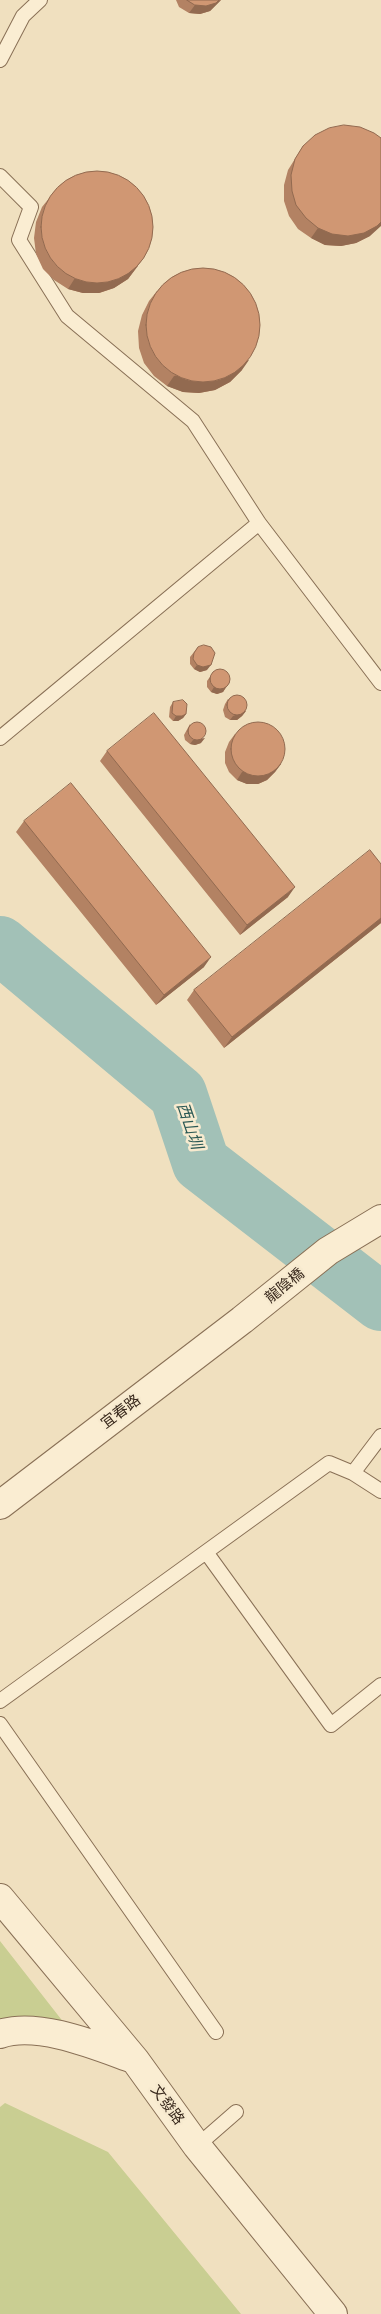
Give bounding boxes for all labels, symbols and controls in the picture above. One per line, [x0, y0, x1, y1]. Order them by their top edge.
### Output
water label: 西山圳 [172, 1100, 206, 1152]
street label: 龍陰橋 [262, 1265, 308, 1307]
street label: 宜春路 [98, 1391, 144, 1433]
street label: 文發路 [146, 2082, 188, 2128]

